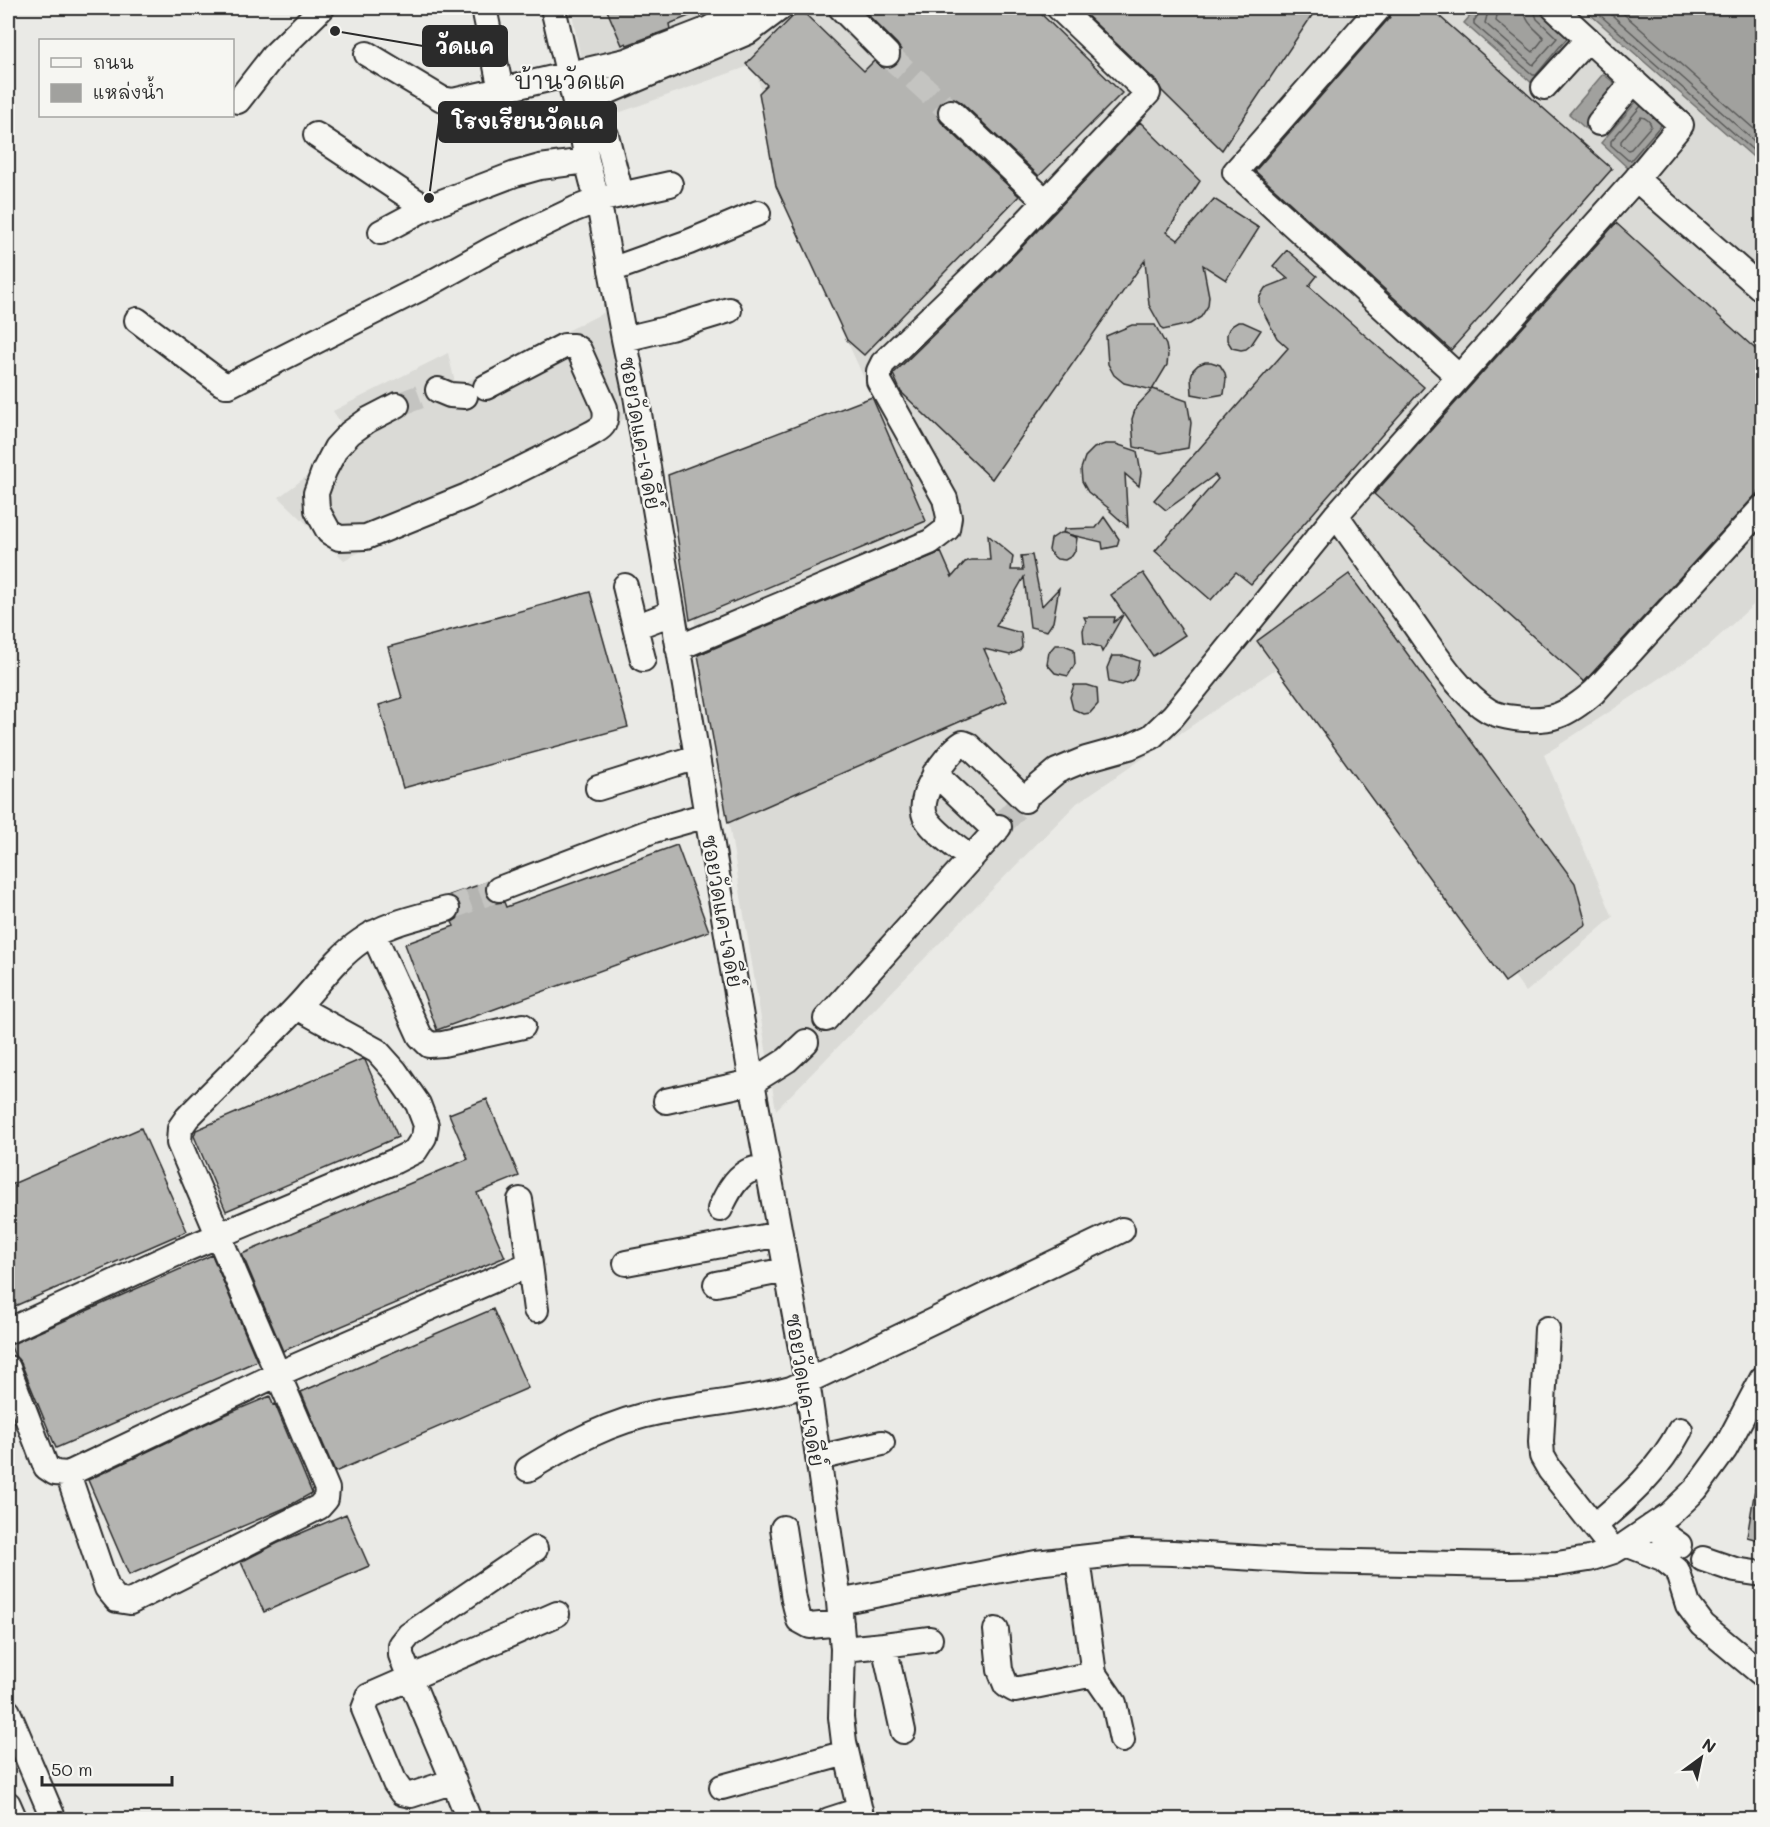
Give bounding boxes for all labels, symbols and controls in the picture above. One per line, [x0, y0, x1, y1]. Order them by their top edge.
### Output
callout: วัดแค [423, 26, 507, 66]
text: วัดแค [435, 31, 495, 60]
legend [39, 39, 234, 117]
text: ถนน [93, 50, 134, 74]
district label: บ้านวัดแค [514, 64, 626, 95]
text: แหล่งน้ำ [93, 76, 164, 104]
callout: โรงเรียนวัดแค [439, 102, 616, 142]
text: โรงเรียนวัดแค [450, 106, 605, 135]
street label: ซอยวัดแค-เจดีย์ [614, 354, 668, 512]
street label: ซอยวัดแค-เจดีย์ [696, 832, 750, 990]
street label: ซอยวัดแค-เจดีย์ [781, 1311, 832, 1469]
north arrow [1671, 1728, 1731, 1788]
text: N [1699, 1733, 1720, 1757]
scale bar [42, 1749, 172, 1787]
text: 50 m [51, 1757, 93, 1781]

